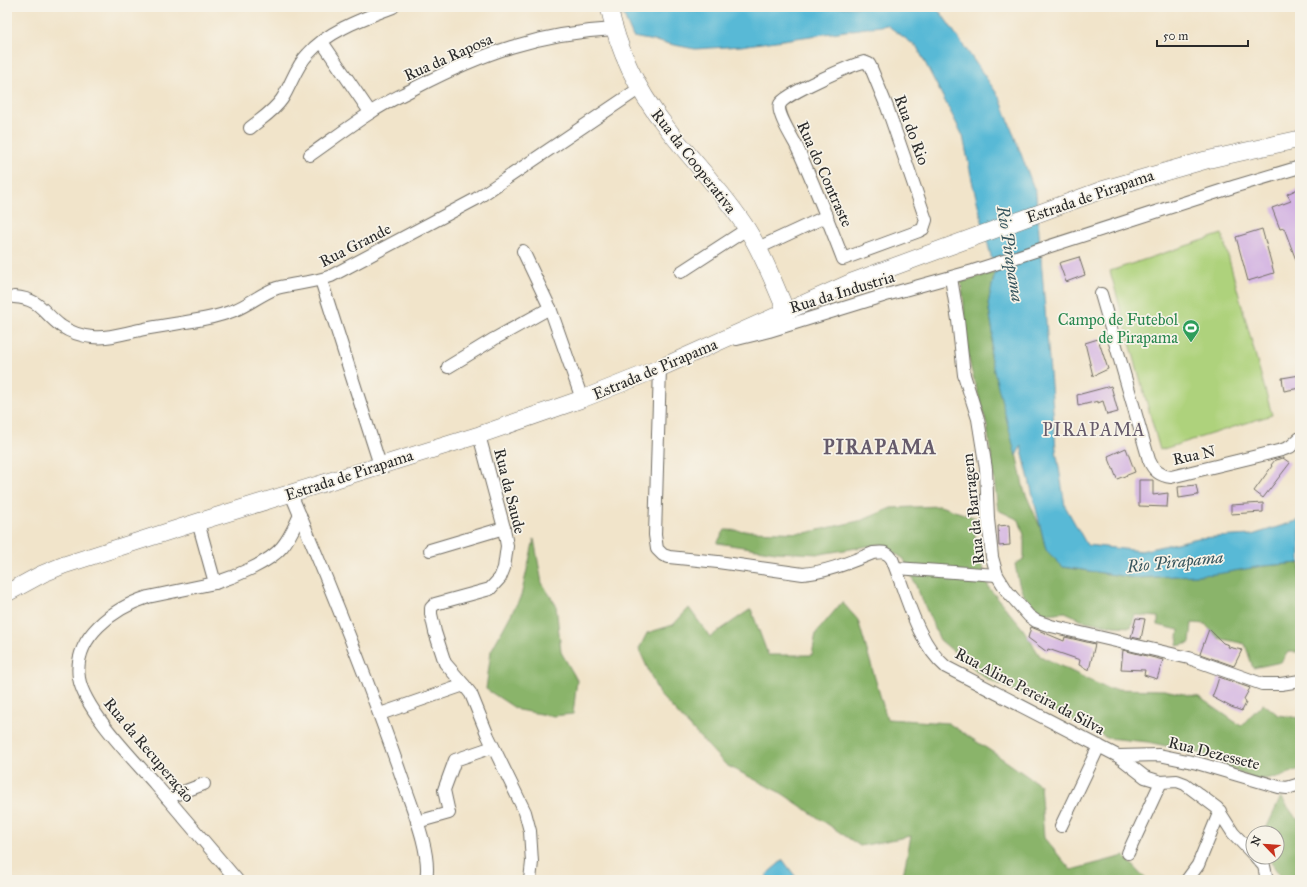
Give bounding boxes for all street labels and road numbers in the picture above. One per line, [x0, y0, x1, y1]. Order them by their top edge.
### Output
street label: Rua da Raposa [401, 29, 495, 85]
street label: Rua do Rio [891, 92, 933, 168]
street label: Rua da Cooperativa [647, 105, 741, 217]
street label: Rua do Contraste [793, 118, 857, 230]
street label: Estrada de Pirapama [1024, 165, 1156, 227]
street label: Rua Grande [316, 219, 394, 271]
street label: Rua da Industria [787, 267, 897, 317]
street label: Estrada de Pirapama [590, 334, 720, 404]
street label: Rua N [1171, 441, 1218, 469]
street label: Estrada de Pirapama [283, 445, 416, 505]
street label: Rua da Saude [490, 446, 530, 536]
street label: Rua da Barragem [958, 452, 989, 566]
street label: Rua Aline Pereira da Silva [952, 643, 1108, 739]
street label: Rua da Recuperação [100, 694, 198, 806]
street label: Rua Dezessete [1166, 732, 1262, 774]

